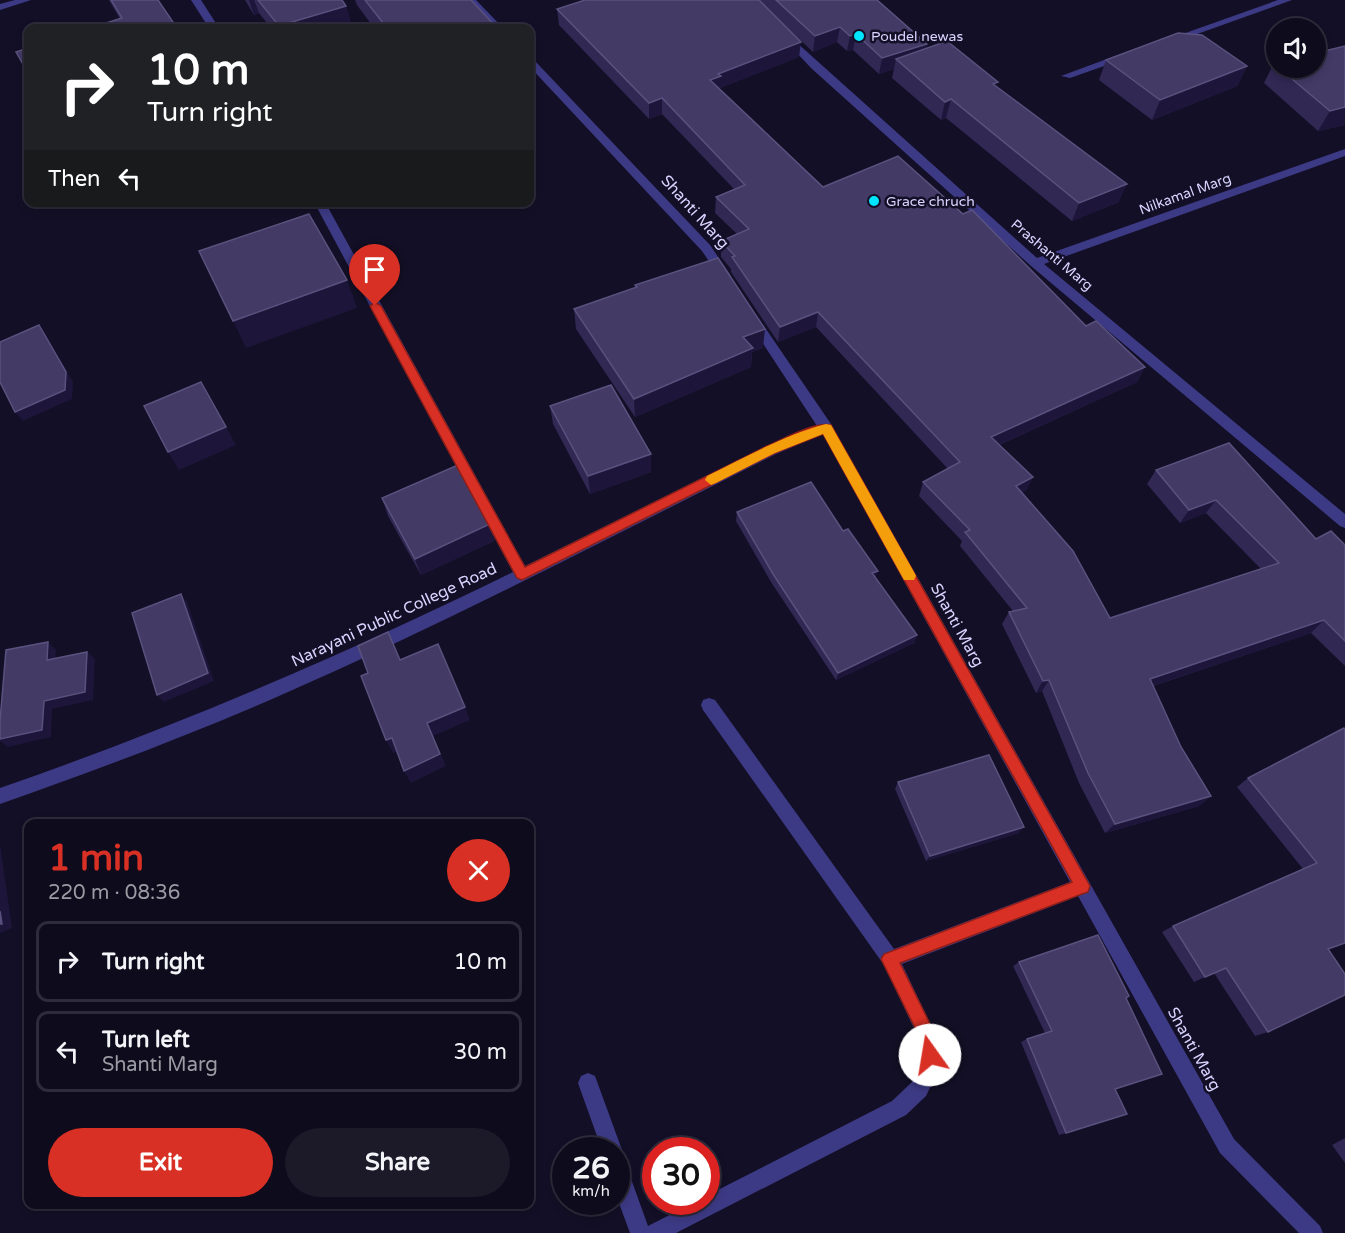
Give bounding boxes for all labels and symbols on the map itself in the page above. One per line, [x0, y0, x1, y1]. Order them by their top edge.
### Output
place label: Poudel newas [871, 28, 963, 45]
marker: Poudel newas [852, 29, 866, 43]
street label: Nilkamal Marg [1137, 169, 1233, 219]
street label: Shanti Marg [657, 171, 733, 253]
place label: Grace chruch [886, 193, 975, 210]
marker: Grace chruch [867, 194, 881, 208]
street label: Prashanti Marg [1008, 216, 1096, 294]
pin [349, 244, 400, 306]
street label: Narayani Public College Road [288, 559, 500, 671]
street label: Shanti Marg [926, 580, 988, 670]
street label: Shanti Marg [1163, 1004, 1225, 1094]
position arrow [898, 1023, 962, 1087]
speed limit sign: 30 [642, 1137, 720, 1215]

